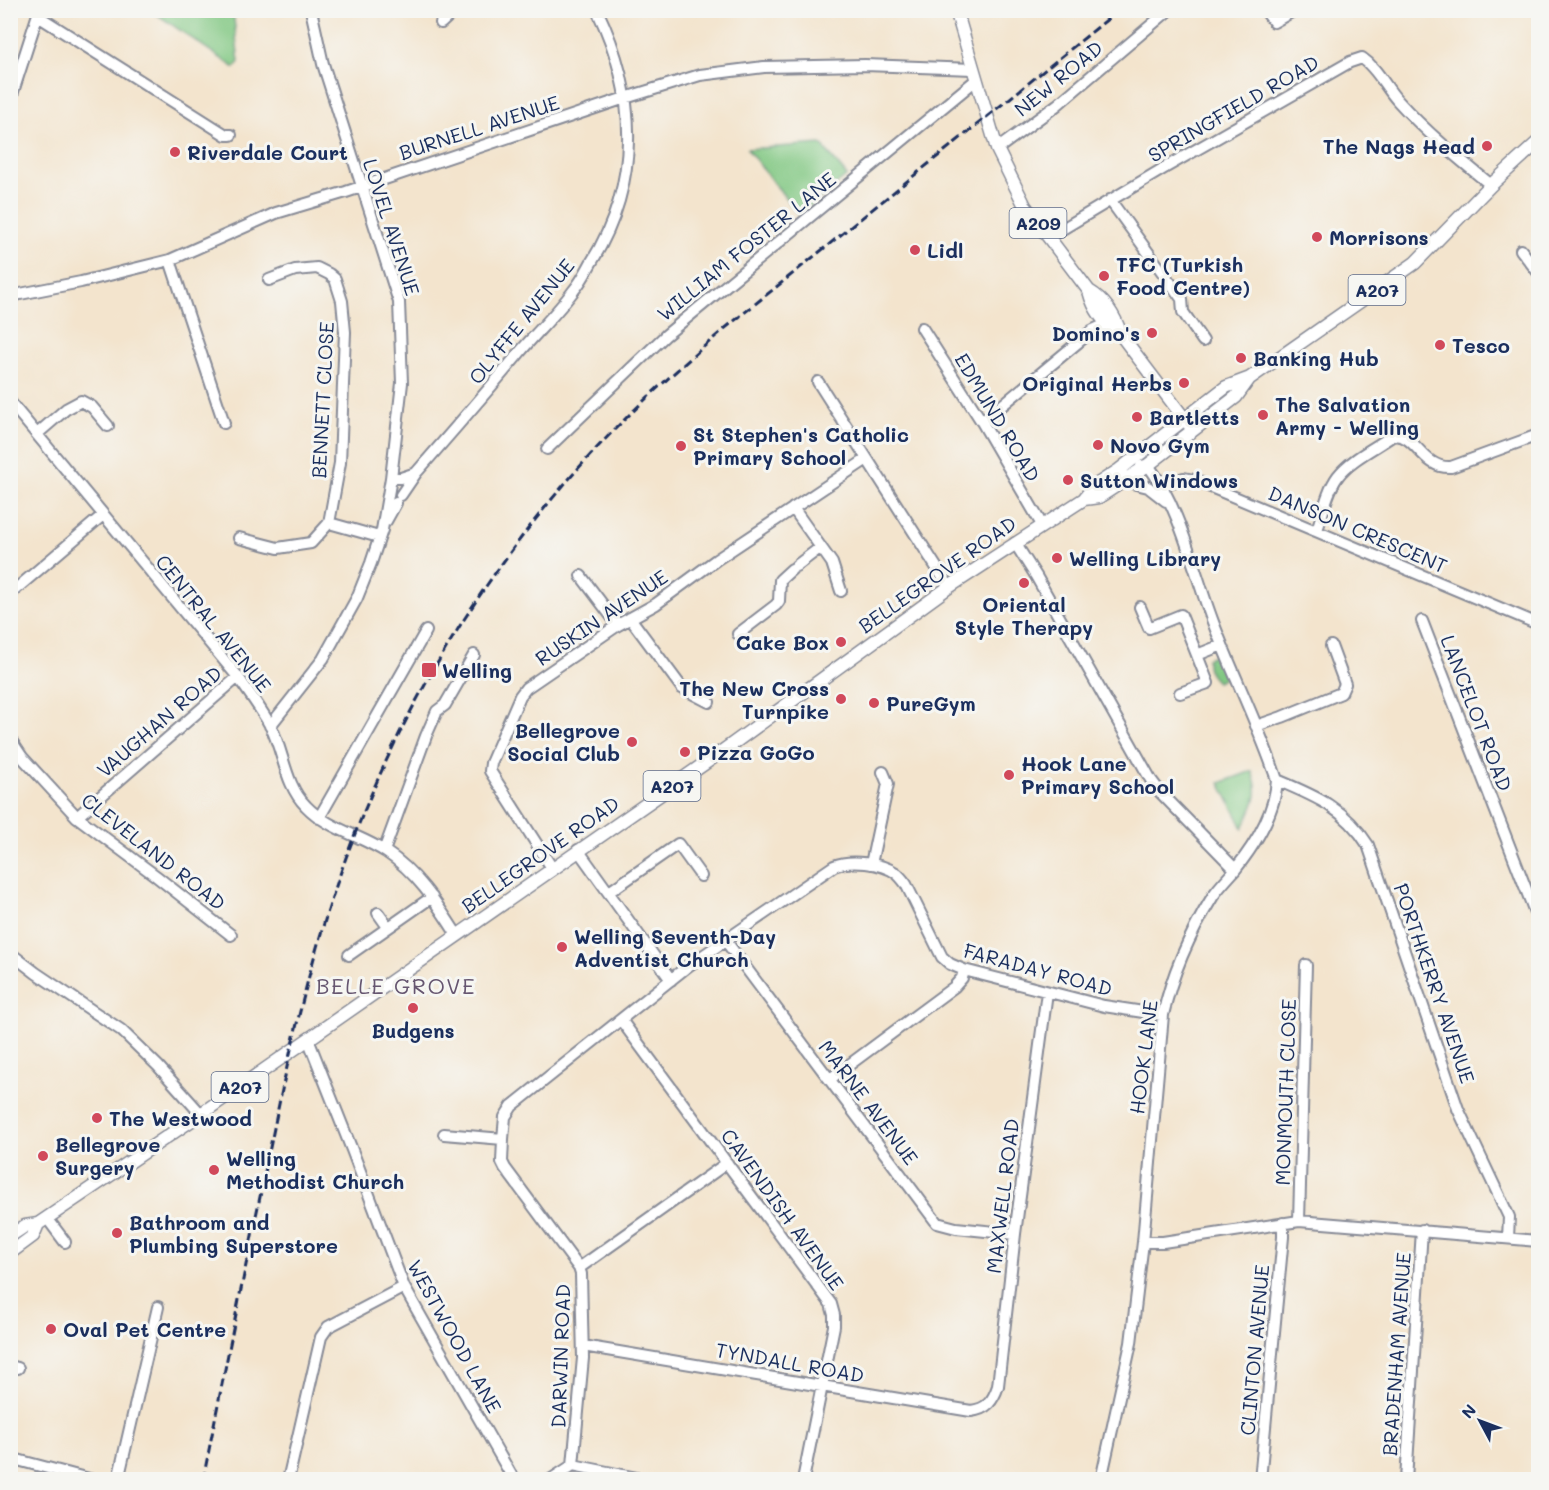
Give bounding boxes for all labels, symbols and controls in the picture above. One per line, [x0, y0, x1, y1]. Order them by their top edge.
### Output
street label: NEW ROAD [1008, 34, 1108, 122]
street label: SPRINGFIELD ROAD [1143, 49, 1323, 167]
street label: BURNELL AVENUE [396, 89, 562, 165]
place label: The Nags Head [1323, 133, 1475, 159]
place label: Riverdale Court [187, 139, 348, 165]
marker: The Nags Head [1480, 139, 1494, 153]
marker: Riverdale Court [168, 145, 182, 159]
street label: LOVEL AVENUE [358, 155, 426, 299]
street label: WILLIAM FOSTER LANE [651, 166, 841, 326]
road number: A209 [1010, 208, 1066, 238]
place label: Morrisons [1329, 224, 1429, 250]
marker: Morrisons [1310, 230, 1324, 244]
place label: Lidl [927, 237, 963, 263]
marker: Lidl [908, 243, 922, 257]
place label: TFC (Turkish Food Centre) [1116, 251, 1250, 300]
street label: OLYFFE AVENUE [462, 253, 580, 389]
marker: TFC (Turkish Food Centre) [1097, 269, 1111, 283]
road number: A207 [1348, 275, 1406, 305]
place label: Domino's [1052, 320, 1140, 346]
street label: BENNETT CLOSE [305, 321, 339, 479]
marker: Domino's [1145, 326, 1159, 340]
place label: Tesco [1452, 332, 1510, 358]
marker: Tesco [1433, 338, 1447, 352]
place label: Banking Hub [1253, 345, 1379, 371]
street label: EDMUND ROAD [949, 348, 1047, 486]
marker: Banking Hub [1234, 351, 1248, 365]
place label: Original Herbs [1022, 370, 1172, 396]
marker: Original Herbs [1177, 376, 1191, 390]
place label: The Salvation Army - Welling [1275, 391, 1419, 440]
place label: Bartletts [1149, 404, 1239, 430]
marker: The Salvation Army - Welling [1256, 408, 1270, 422]
marker: Bartletts [1130, 410, 1144, 424]
place label: St Stephen's Catholic Primary School [693, 421, 909, 470]
place label: Novo Gym [1110, 432, 1210, 458]
marker: Novo Gym [1091, 438, 1105, 452]
marker: St Stephen's Catholic Primary School [674, 439, 688, 453]
place label: Sutton Windows [1080, 467, 1238, 493]
marker: Sutton Windows [1061, 473, 1075, 487]
street label: DANSON CRESCENT [1265, 480, 1451, 578]
street label: BELLEGROVE ROAD [853, 510, 1021, 638]
place label: Welling Library [1069, 545, 1221, 571]
street label: CENTRAL AVENUE [150, 549, 278, 697]
marker: Welling Library [1050, 551, 1064, 565]
street label: RUSKIN AVENUE [530, 563, 672, 671]
marker: Oriental Style Therapy [1017, 576, 1031, 590]
place label: Oriental Style Therapy [955, 591, 1093, 640]
place label: Cake Box [736, 629, 829, 655]
street label: LANCELOT ROAD [1435, 631, 1519, 795]
marker: Cake Box [834, 635, 848, 649]
place label: Welling [442, 657, 512, 683]
street label: VAUGHAN ROAD [91, 660, 227, 782]
marker: Welling [420, 661, 438, 679]
place label: The New Cross Turnpike [679, 675, 829, 724]
place label: PureGym [886, 690, 976, 716]
marker: The New Cross Turnpike [834, 692, 848, 706]
marker: PureGym [867, 696, 881, 710]
place label: Bellegrove Social Club [507, 717, 620, 766]
marker: Bellegrove Social Club [625, 735, 639, 749]
place label: Pizza GoGo [697, 739, 815, 765]
marker: Pizza GoGo [678, 745, 692, 759]
place label: Hook Lane Primary School [1021, 750, 1174, 799]
marker: Hook Lane Primary School [1002, 768, 1016, 782]
road number: A207 [644, 771, 700, 801]
street label: CLEVELAND ROAD [77, 787, 231, 915]
street label: BELLEGROVE ROAD [456, 790, 624, 918]
street label: PORTHKERRY AVENUE [1389, 880, 1481, 1086]
place label: Welling Seventh-Day Adventist Church [574, 923, 776, 972]
street label: FARADAY ROAD [961, 937, 1115, 1001]
marker: Welling Seventh-Day Adventist Church [555, 940, 569, 954]
district label: BELLE GROVE [316, 971, 476, 1000]
street label: HOOK LANE [1123, 998, 1163, 1116]
street label: MONMOUTH CLOSE [1269, 998, 1301, 1186]
marker: Budgens [406, 1001, 420, 1015]
place label: Budgens [372, 1017, 455, 1043]
street label: MARNE AVENUE [813, 1034, 925, 1170]
road number: A207 [212, 1072, 268, 1102]
place label: The Westwood [109, 1105, 252, 1131]
marker: The Westwood [90, 1111, 104, 1125]
street label: MAXWELL ROAD [980, 1117, 1024, 1275]
street label: CAVENDISH AVENUE [716, 1123, 850, 1295]
place label: Bellegrove Surgery [55, 1131, 160, 1180]
place label: Welling Methodist Church [226, 1145, 404, 1194]
marker: Bellegrove Surgery [36, 1149, 50, 1163]
marker: Welling Methodist Church [207, 1163, 221, 1177]
place label: Bathroom and Plumbing Superstore [129, 1209, 338, 1258]
marker: Bathroom and Plumbing Superstore [110, 1226, 124, 1240]
street label: BRADENHAM AVENUE [1376, 1251, 1416, 1457]
street label: WESTWOOD LANE [402, 1255, 508, 1417]
street label: CLINTON AVENUE [1234, 1264, 1274, 1436]
street label: DARWIN ROAD [544, 1284, 576, 1428]
place label: Oval Pet Centre [63, 1316, 226, 1342]
marker: Oval Pet Centre [44, 1322, 58, 1336]
street label: TYNDALL ROAD [714, 1336, 866, 1388]
north arrow [1450, 1391, 1510, 1451]
text: N [1456, 1399, 1480, 1422]

